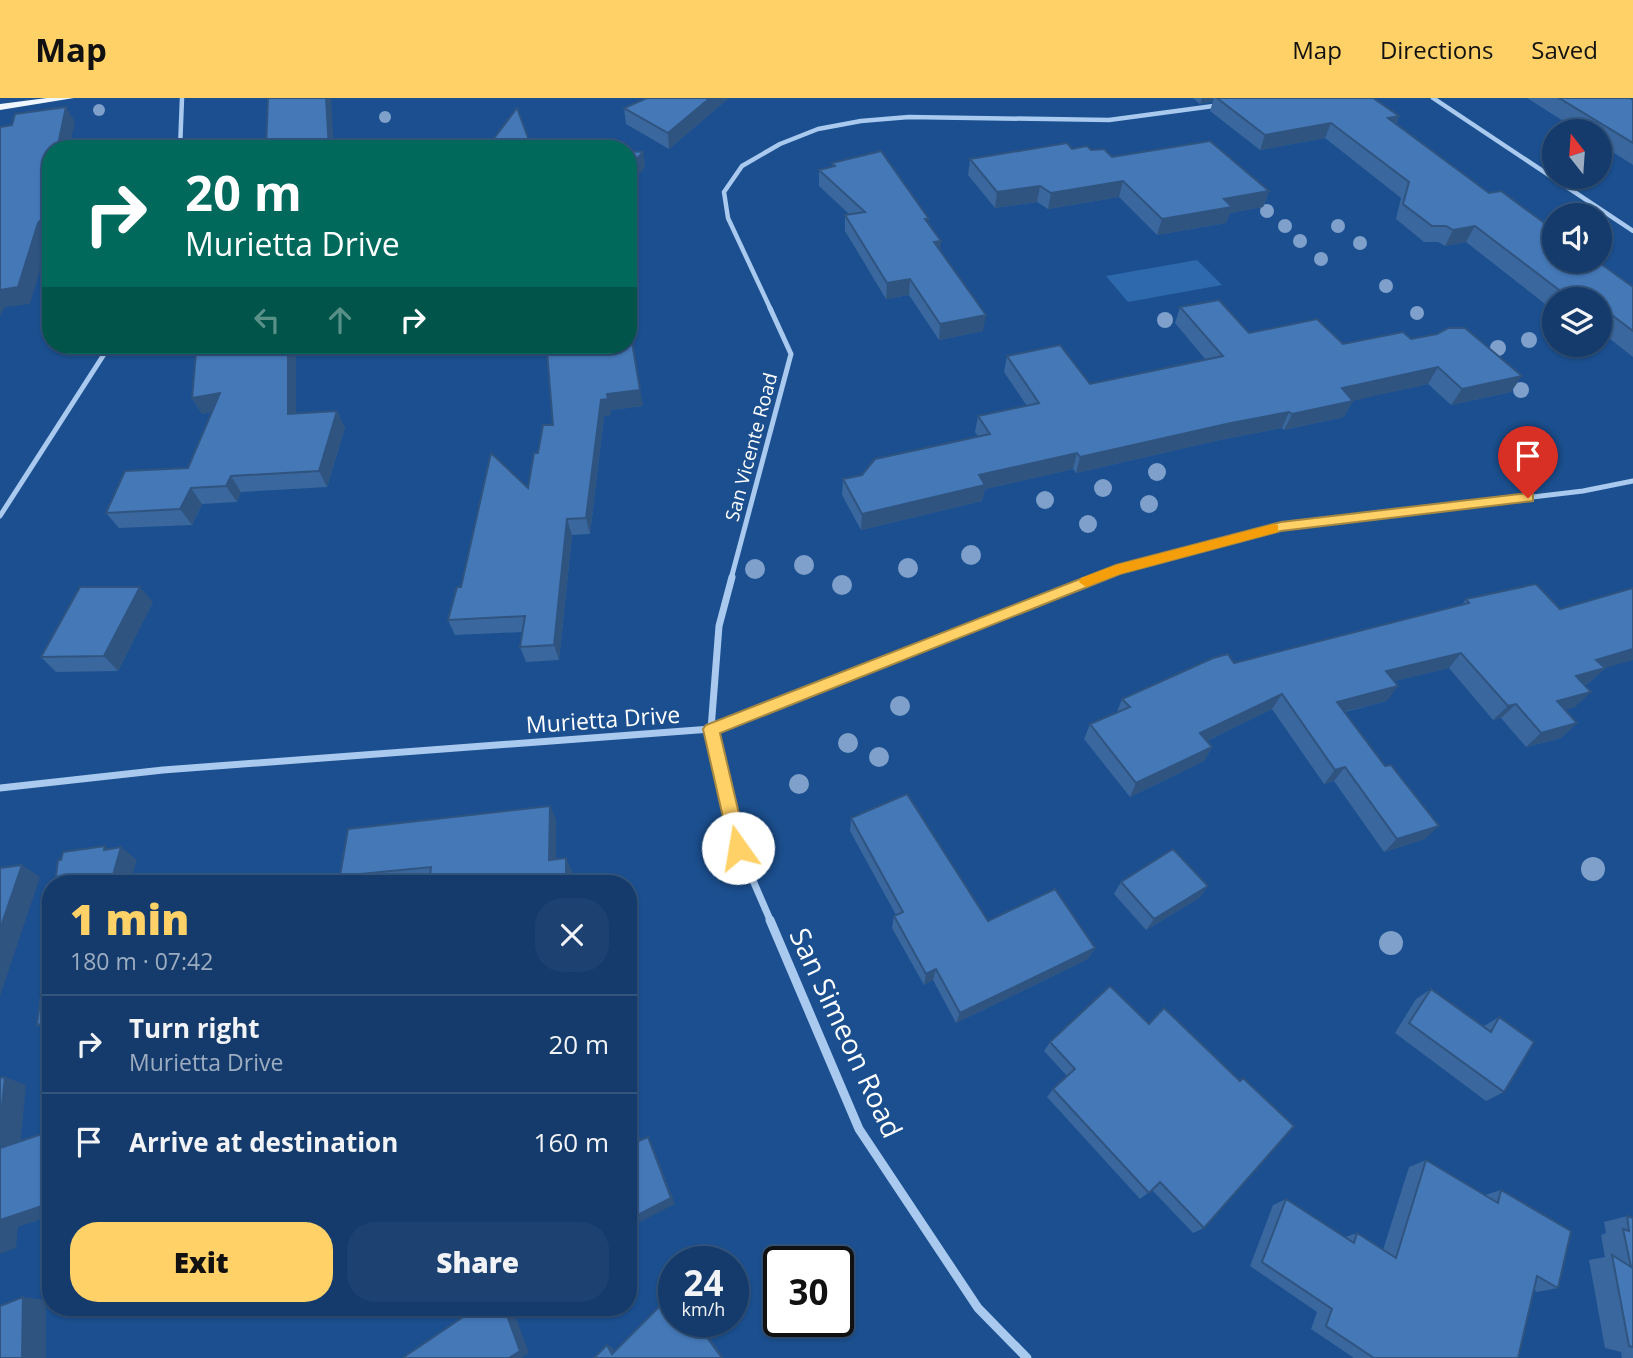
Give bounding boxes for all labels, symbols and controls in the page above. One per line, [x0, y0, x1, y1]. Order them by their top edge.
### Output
text: Map [35, 27, 107, 72]
text: Map [1292, 33, 1342, 66]
text: Directions [1380, 33, 1493, 66]
text: Saved [1531, 33, 1598, 66]
north arrow [1542, 119, 1612, 189]
map controls [1542, 119, 1612, 357]
text: 20 m [185, 159, 302, 225]
icon: right [70, 168, 161, 259]
button: sound [1542, 203, 1612, 273]
text: Murietta Drive [185, 222, 400, 265]
button: layers [1542, 287, 1612, 357]
icon: left [248, 301, 286, 339]
icon: ahead [321, 301, 359, 339]
icon: right [394, 301, 432, 339]
street label: San Vicente Road [719, 370, 783, 524]
pin [1498, 426, 1558, 498]
icon: arrive [1509, 437, 1547, 475]
street label: Murietta Drive [525, 698, 681, 740]
position arrow [701, 811, 775, 885]
text: 1 min [70, 890, 189, 947]
button: close [535, 898, 609, 972]
street label: San Simeon Road [782, 921, 912, 1144]
text: 180 m · 07:42 [70, 945, 213, 977]
text: Turn right [129, 1010, 260, 1046]
icon: right [70, 1025, 108, 1063]
text: 20 m [548, 1026, 609, 1062]
text: Murietta Drive [129, 1046, 283, 1078]
icon: arrive [70, 1123, 108, 1161]
text: Arrive at destination [129, 1124, 398, 1160]
text: 160 m [534, 1124, 609, 1160]
button: Exit [70, 1222, 333, 1302]
button: Share [347, 1222, 609, 1302]
speed limit sign: 30 [763, 1246, 854, 1337]
text: 24 [683, 1259, 724, 1306]
text: km/h [682, 1297, 725, 1321]

